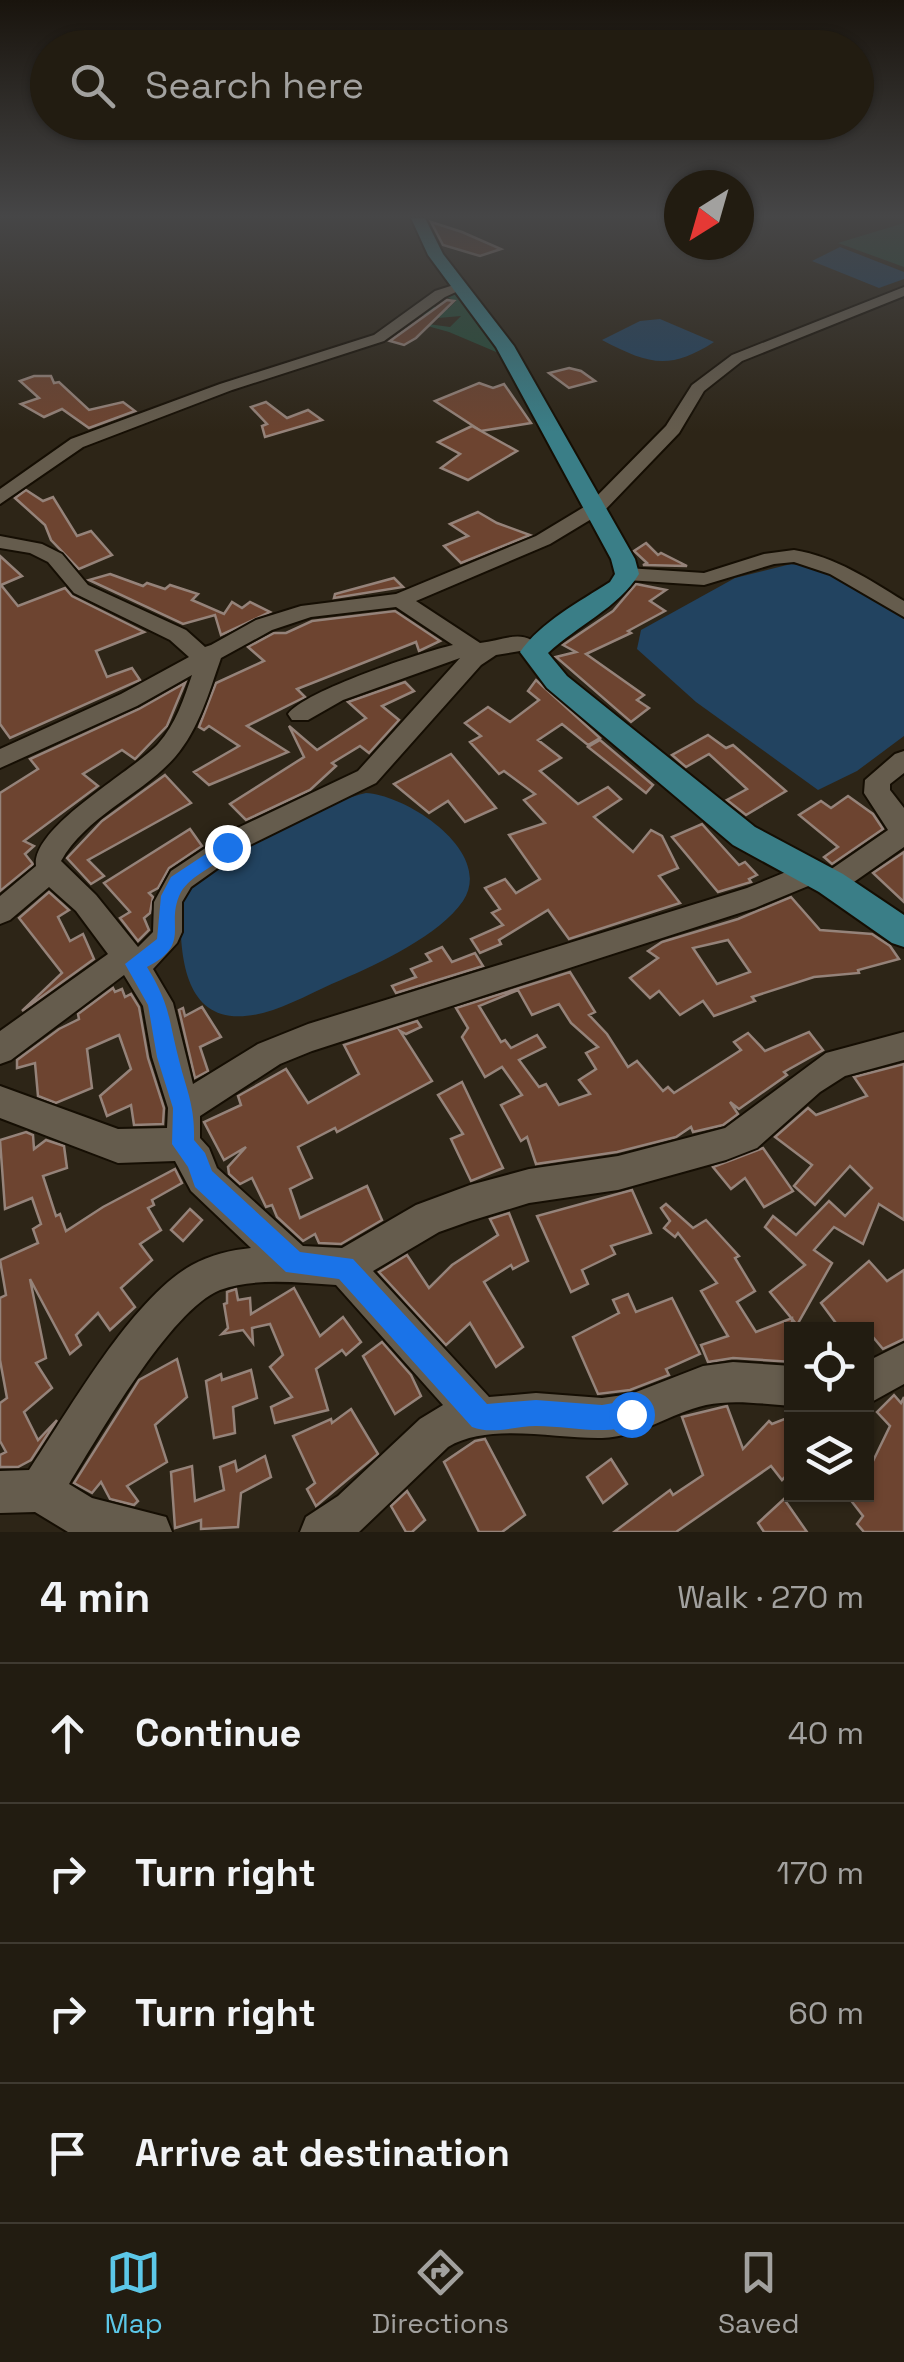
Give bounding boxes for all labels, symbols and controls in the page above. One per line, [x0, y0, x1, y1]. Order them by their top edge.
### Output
search box [30, 30, 874, 140]
icon: search [65, 58, 120, 113]
text: Search here [145, 61, 364, 109]
north arrow [664, 170, 754, 260]
route end [205, 825, 251, 871]
map controls [784, 1322, 874, 1502]
button: locate [784, 1322, 874, 1412]
route start [609, 1392, 655, 1438]
button: layers [784, 1412, 874, 1502]
text: 4 min [40, 1571, 150, 1624]
text: Walk · 270 m [677, 1577, 864, 1617]
icon: ahead [40, 1706, 95, 1761]
text: Continue [135, 1709, 301, 1757]
text: 40 m [788, 1713, 864, 1753]
icon: right [40, 1846, 95, 1901]
text: Turn right [135, 1849, 316, 1897]
text: 170 m [777, 1853, 864, 1893]
icon: right [40, 1986, 95, 2041]
text: Turn right [135, 1989, 316, 2037]
text: 60 m [788, 1993, 864, 2033]
icon: arrive [40, 2126, 95, 2181]
text: Arrive at destination [135, 2129, 510, 2177]
tab: Map [104, 2245, 163, 2341]
tab: Directions [372, 2245, 509, 2341]
tab: Saved [718, 2245, 800, 2341]

